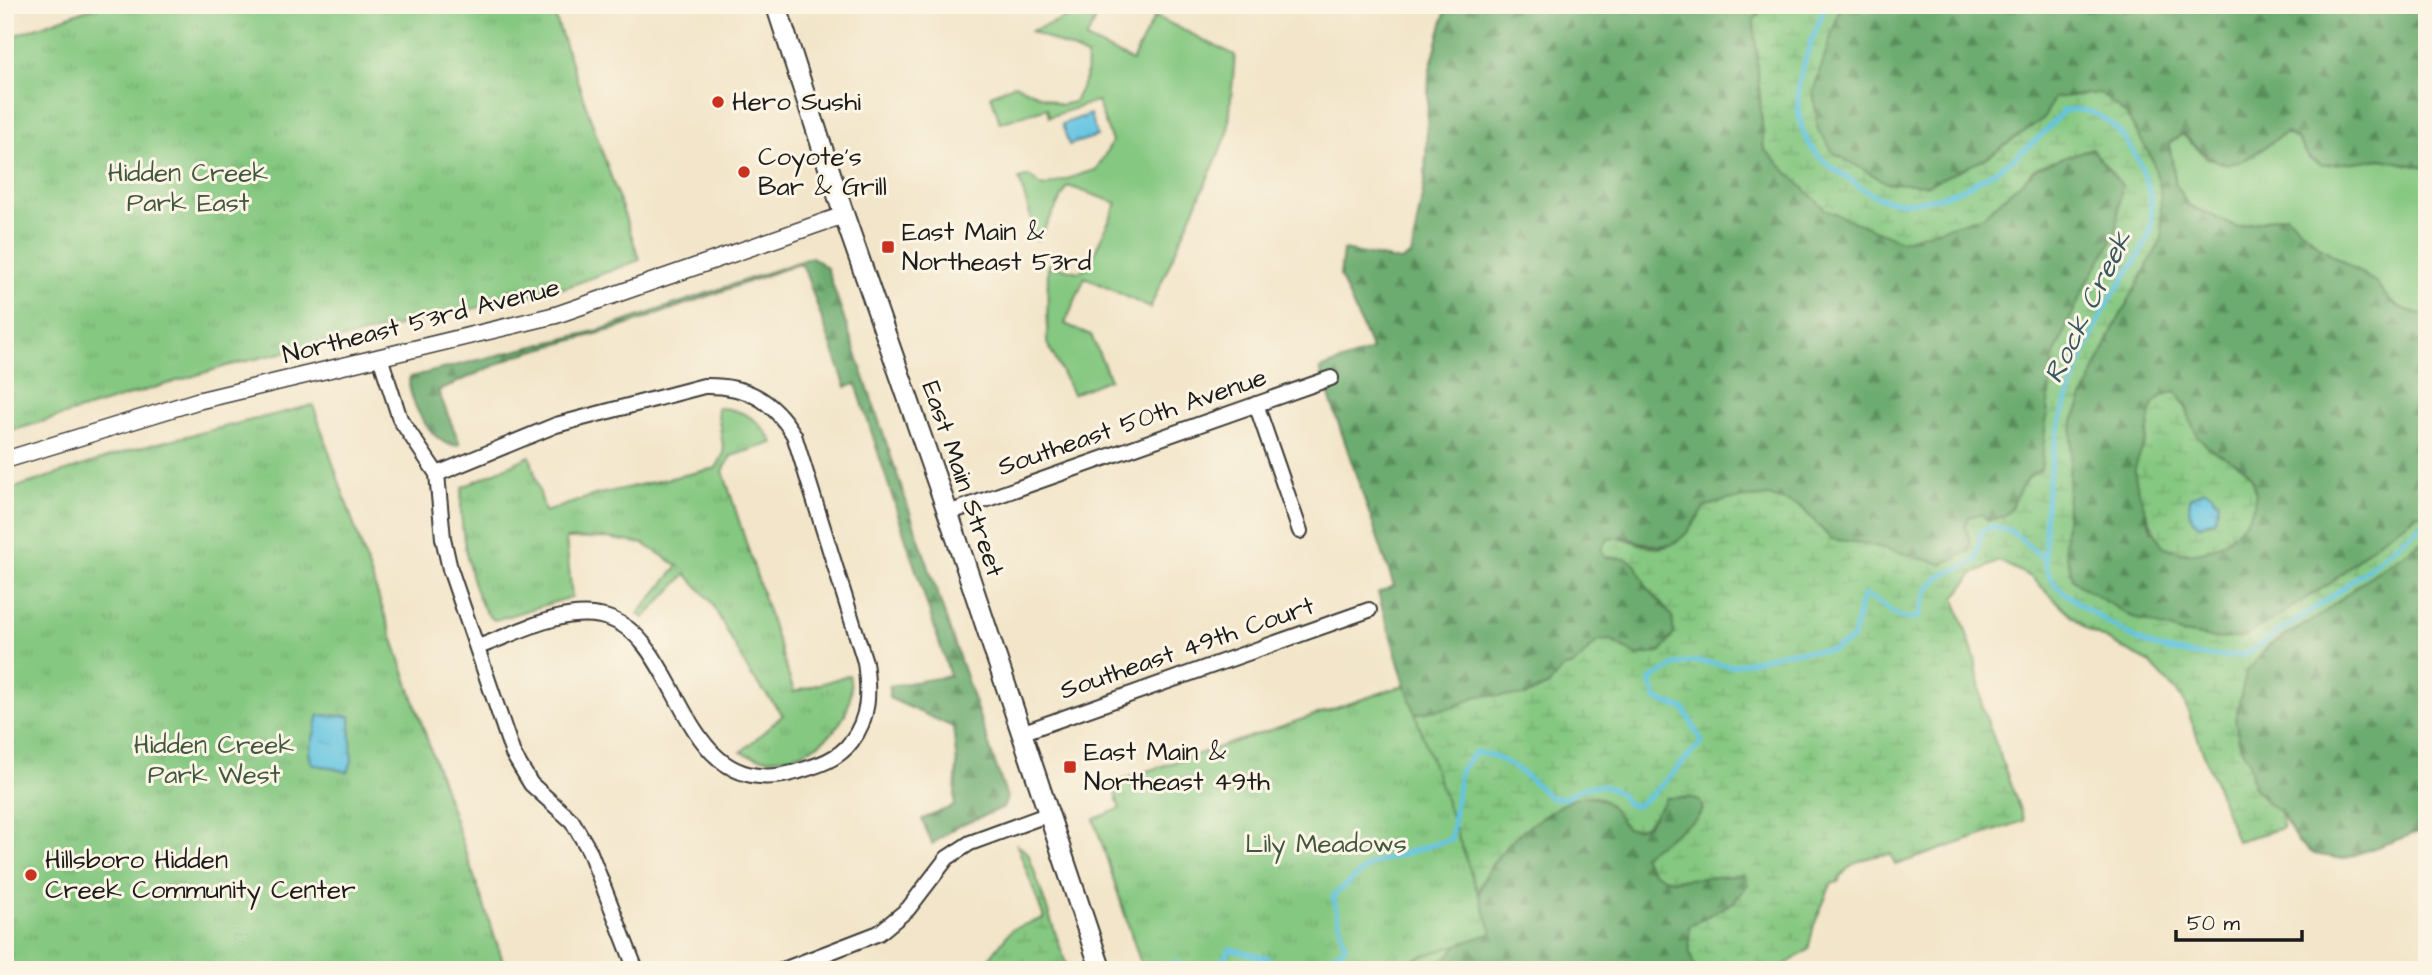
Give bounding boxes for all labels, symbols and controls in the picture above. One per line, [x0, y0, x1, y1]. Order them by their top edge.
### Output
place label: Hero Sushi [732, 84, 861, 120]
marker: Hero Sushi [710, 94, 726, 110]
place label: Coyote's Bar & Grill [758, 139, 887, 205]
park label: Hidden Creek Park East [108, 155, 268, 221]
marker: Coyote's Bar & Grill [736, 164, 752, 180]
place label: East Main & Northeast 53rd [902, 214, 1091, 280]
water label: Rock Creek [2034, 224, 2142, 390]
marker: East Main & Northeast 53rd [880, 239, 896, 255]
street label: Northeast 53rd Avenue [279, 269, 563, 373]
street label: Southeast 50th Avenue [993, 359, 1271, 485]
street label: East Main Street [913, 376, 1014, 582]
street label: Southeast 49th Court [1055, 587, 1319, 708]
park label: Hidden Creek Park West [134, 727, 294, 793]
place label: East Main & Northeast 49th [1084, 734, 1270, 800]
marker: East Main & Northeast 49th [1062, 759, 1078, 775]
park label: Lily Meadows [1245, 826, 1407, 864]
place label: Hillsboro Hidden Creek Community Center [45, 842, 356, 910]
marker: Hillsboro Hidden Creek Community Center [23, 867, 39, 883]
scale bar [2176, 898, 2302, 942]
text: 50 m [2187, 909, 2241, 938]

